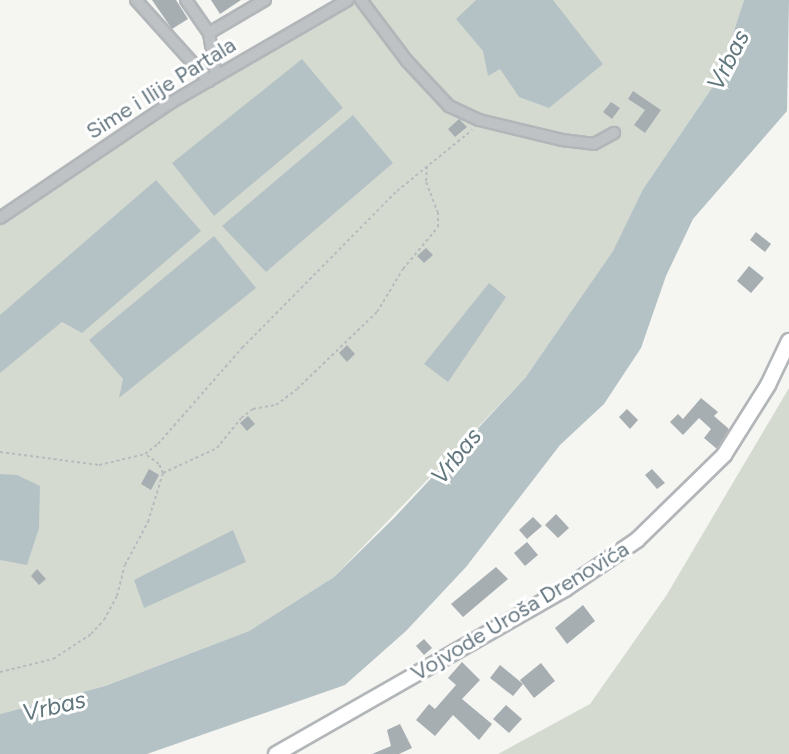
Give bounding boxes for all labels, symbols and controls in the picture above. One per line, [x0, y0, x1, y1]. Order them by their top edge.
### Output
water label: Vrbas [701, 25, 755, 95]
street label: Sime i Ilije Partala [81, 31, 241, 145]
water label: Vrbas [425, 422, 487, 490]
street label: Vojvode Uroša Drenovića [406, 536, 634, 686]
water label: Vrbas [20, 685, 88, 727]

